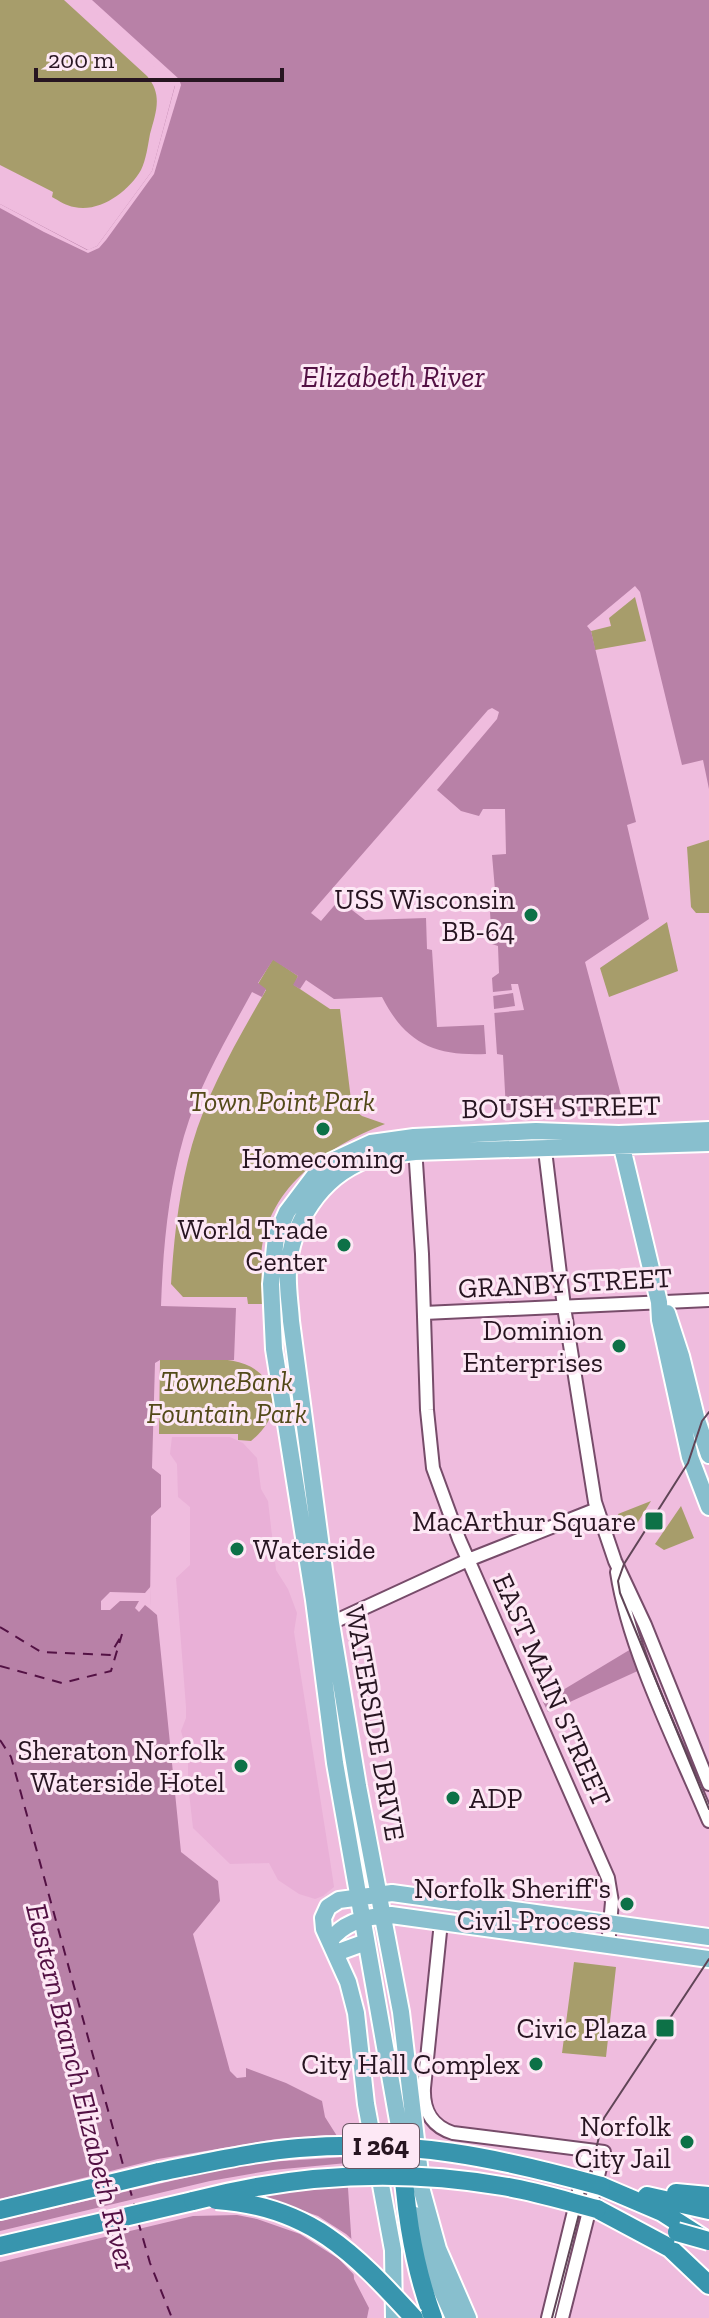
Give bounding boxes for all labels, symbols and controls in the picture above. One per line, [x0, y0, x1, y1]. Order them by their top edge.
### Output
scale bar [36, 32, 282, 82]
text: 200 m [48, 45, 114, 74]
water label: Elizabeth River [301, 359, 485, 395]
place label: USS Wisconsin BB-64 [334, 883, 515, 948]
marker: USS Wisconsin BB-64 [522, 906, 540, 924]
park label: Town Point Park [189, 1085, 375, 1118]
street label: BOUSH STREET [461, 1089, 661, 1125]
marker: Homecoming [314, 1120, 332, 1138]
place label: Homecoming [242, 1142, 404, 1175]
place label: World Trade Center [178, 1213, 328, 1278]
marker: World Trade Center [335, 1236, 353, 1254]
street label: GRANBY STREET [457, 1261, 673, 1305]
place label: Dominion Enterprises [462, 1314, 603, 1379]
marker: Dominion Enterprises [610, 1337, 628, 1355]
park label: TowneBank Fountain Park [147, 1365, 307, 1430]
place label: MacArthur Square [412, 1505, 636, 1538]
marker: MacArthur Square [643, 1510, 665, 1532]
place label: Waterside [253, 1533, 375, 1566]
marker: Waterside [228, 1540, 246, 1558]
street label: EAST MAIN STREET [486, 1568, 618, 1812]
street label: WATERSIDE DRIVE [338, 1603, 412, 1843]
place label: Sheraton Norfolk Waterside Hotel [18, 1734, 225, 1799]
marker: Sheraton Norfolk Waterside Hotel [232, 1757, 250, 1775]
place label: ADP [469, 1782, 523, 1815]
marker: ADP [444, 1789, 462, 1807]
place label: Norfolk Sheriff's Civil Process [414, 1872, 611, 1937]
marker: Norfolk Sheriff's Civil Process [618, 1895, 636, 1913]
water label: Eastern Branch Elizabeth River [18, 1900, 144, 2275]
place label: Civic Plaza [516, 2012, 647, 2045]
marker: Civic Plaza [654, 2017, 676, 2039]
place label: City Hall Complex [301, 2048, 520, 2081]
marker: City Hall Complex [527, 2055, 545, 2073]
place label: Norfolk City Jail [574, 2110, 671, 2175]
road number: I 264 [343, 2124, 419, 2168]
marker: Norfolk City Jail [678, 2133, 696, 2151]

